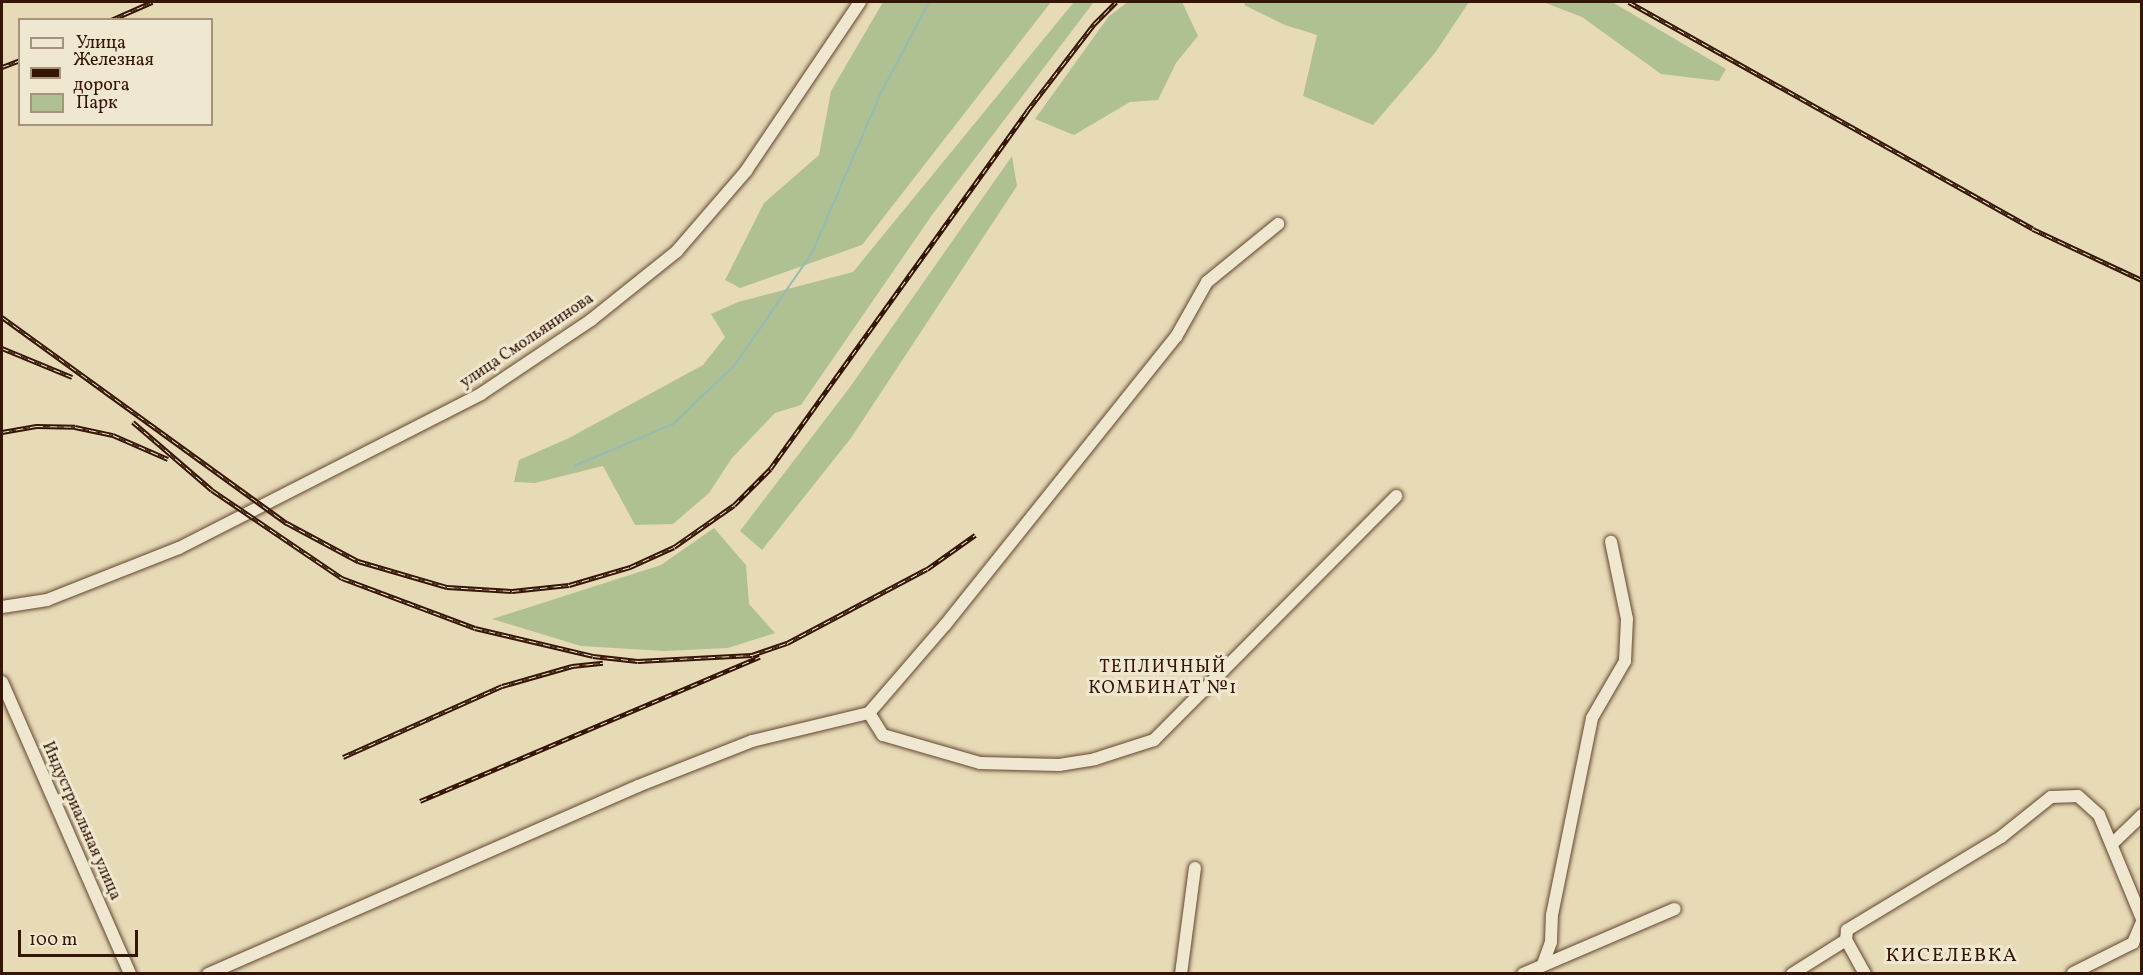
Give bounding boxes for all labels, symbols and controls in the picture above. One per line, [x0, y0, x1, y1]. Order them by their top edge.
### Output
legend [18, 18, 213, 126]
text: Улица [76, 31, 126, 56]
text: Железная дорога [73, 48, 154, 98]
text: Парк [76, 91, 118, 116]
street label: улица Смольянинова [457, 289, 597, 393]
district label: ТЕПЛИЧНЫЙ КОМБИНАТ №1 [1088, 658, 1238, 700]
street label: Индустриальная улица [37, 739, 125, 903]
scale bar [21, 918, 141, 956]
text: 100 m [29, 928, 78, 953]
district label: КИСЕЛЕВКА [1886, 944, 2018, 968]

